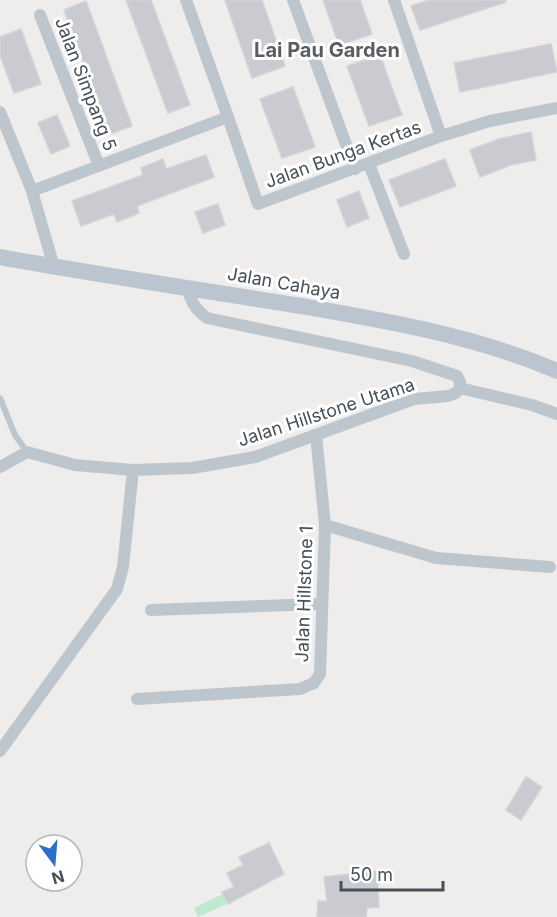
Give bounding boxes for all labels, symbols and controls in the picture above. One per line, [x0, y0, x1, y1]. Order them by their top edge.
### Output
street label: Jalan Simpang 5 [51, 14, 121, 154]
district label: Lai Pau Garden [254, 38, 400, 62]
street label: Jalan Bunga Kertas [262, 116, 424, 192]
street label: Jalan Cahaya [226, 263, 342, 303]
street label: Jalan Hillstone Utama [235, 373, 417, 451]
street label: Jalan Hillstone 1 [291, 525, 317, 663]
north arrow [24, 833, 84, 893]
scale bar [341, 854, 443, 892]
text: 50 m [350, 864, 393, 885]
text: N [50, 866, 67, 889]

